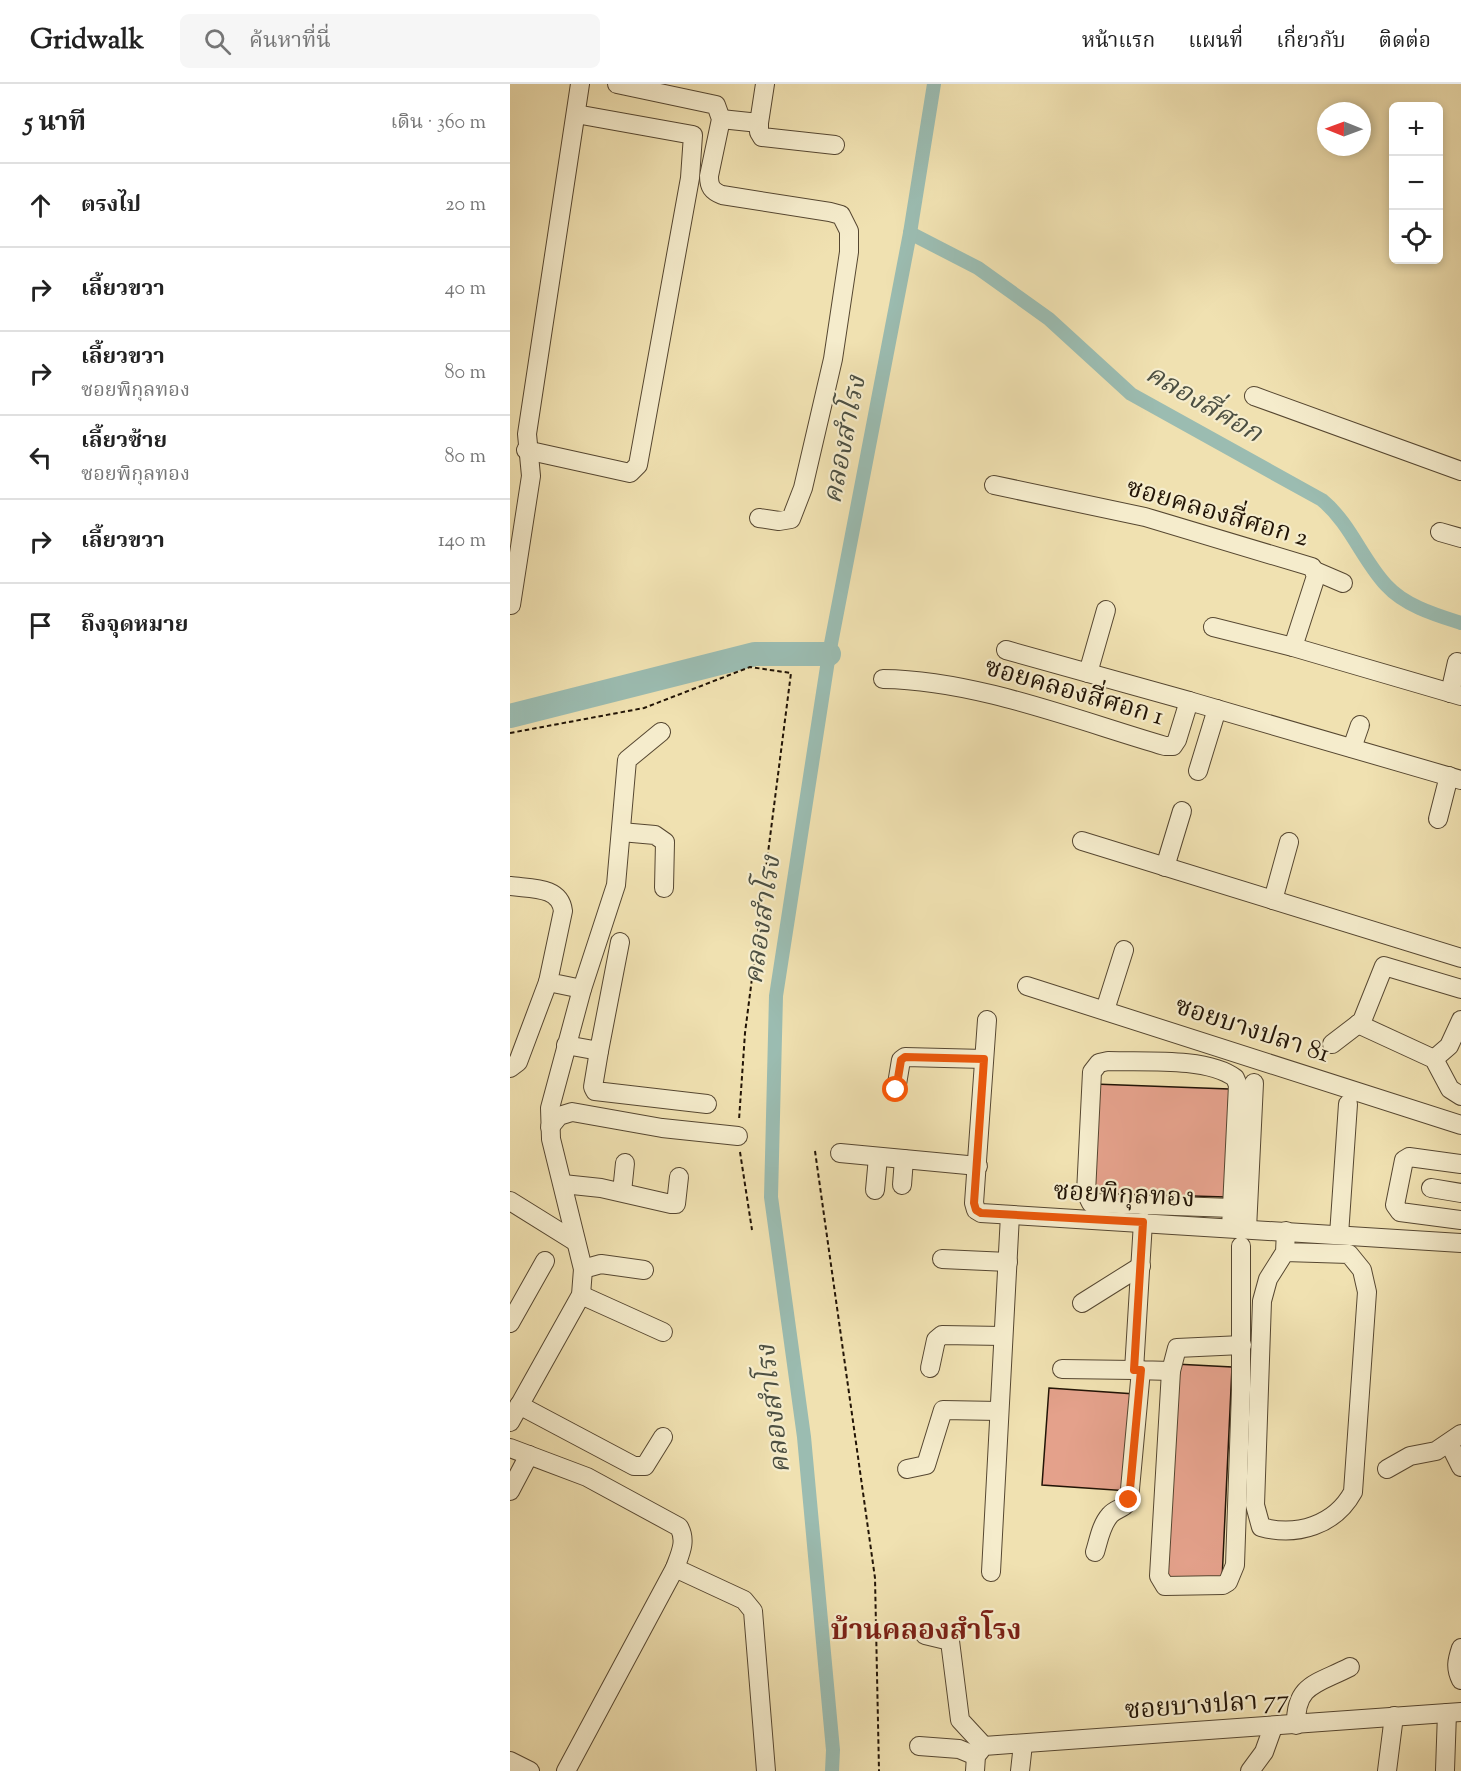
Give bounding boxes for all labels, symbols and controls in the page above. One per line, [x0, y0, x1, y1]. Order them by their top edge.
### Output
search box [180, 14, 600, 68]
text: Gridwalk [30, 21, 144, 61]
icon: search [201, 25, 234, 58]
text: ค้นหาที่นี่ [249, 26, 331, 58]
text: หน้าแรก [1082, 27, 1155, 57]
text: แผนที่ [1188, 27, 1243, 57]
text: เกี่ยวกับ [1276, 27, 1346, 57]
text: ติดต่อ [1379, 27, 1431, 57]
north arrow [1317, 102, 1371, 156]
map controls [1389, 102, 1443, 264]
button: + [1389, 102, 1443, 156]
text: 5 นาที [24, 105, 86, 142]
text: เดิน · 360 m [390, 109, 486, 138]
button: − [1389, 156, 1443, 210]
icon: ahead [24, 189, 57, 222]
text: ตรงไป [81, 190, 141, 222]
text: 20 m [445, 191, 486, 220]
button: locate [1389, 210, 1443, 264]
icon: right [24, 273, 57, 306]
text: เลี้ยวขวา [81, 274, 165, 306]
text: 40 m [445, 275, 486, 304]
text: เลี้ยวขวา [81, 342, 165, 374]
water label: คลองสี่ศอก [1137, 353, 1271, 455]
icon: right [24, 357, 57, 390]
text: 80 m [445, 359, 486, 388]
water label: คลองสำโรง [813, 371, 878, 507]
text: ซอยพิกุลทอง [81, 377, 190, 406]
text: เลี้ยวซ้าย [81, 426, 167, 458]
icon: left [24, 441, 57, 474]
text: 80 m [445, 443, 486, 472]
text: ซอยพิกุลทอง [81, 461, 190, 490]
street label: ซอยคลองสี่ศอก 2 [1121, 467, 1313, 558]
icon: right [24, 525, 57, 558]
text: เลี้ยวขวา [81, 526, 165, 558]
text: 140 m [438, 527, 486, 556]
icon: arrive [24, 609, 57, 642]
text: ถึงจุดหมาย [81, 610, 188, 642]
street label: ซอยคลองสี่ศอก 1 [980, 647, 1169, 736]
water label: คลองสำโรง [734, 851, 793, 987]
street label: ซอยบางปลา 81 [1170, 989, 1334, 1073]
route start [882, 1076, 908, 1102]
street label: ซอยพิกุลทอง [1052, 1174, 1196, 1218]
water label: คลองสำโรง [746, 1341, 802, 1476]
route end [1115, 1486, 1141, 1512]
district label: บ้านคลองสำโรง [830, 1610, 1022, 1652]
street label: ซอยบางปลา 77 [1123, 1682, 1291, 1730]

